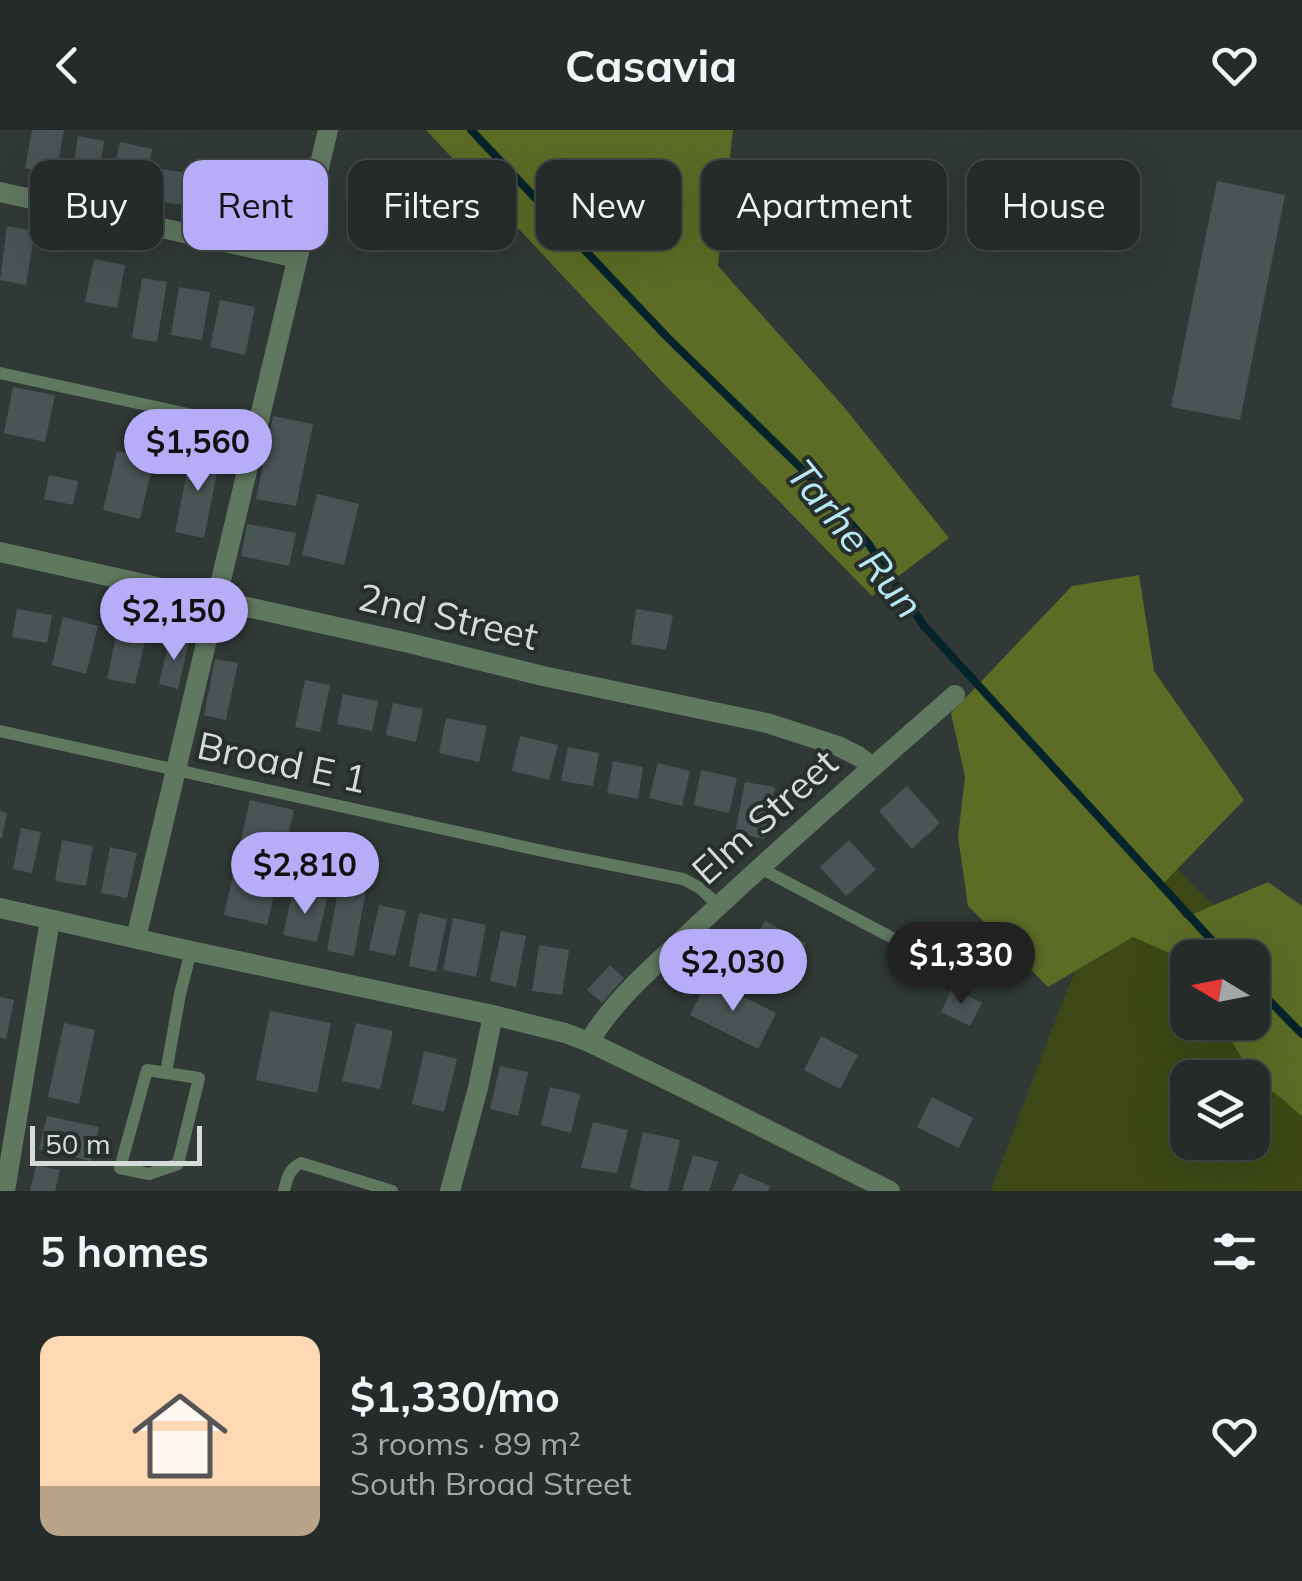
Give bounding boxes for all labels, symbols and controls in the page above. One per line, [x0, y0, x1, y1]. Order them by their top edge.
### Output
text: Casavia [565, 37, 737, 93]
icon: back [40, 38, 95, 93]
icon: heart [1207, 38, 1262, 93]
chip: Buy [30, 160, 163, 250]
chip: Rent [183, 160, 328, 250]
chip: Filters [348, 160, 516, 250]
chip: New [536, 160, 681, 250]
chip: Apartment [701, 160, 947, 250]
chip: House [967, 160, 1140, 250]
pin: $1,560 [117, 409, 279, 494]
text: $1,560 [146, 421, 250, 461]
water label: Tarhe Run [777, 449, 935, 628]
street label: 2nd Street [354, 572, 543, 660]
pin: $2,150 [93, 578, 255, 663]
text: $2,150 [122, 590, 226, 630]
street label: Broad E 1 [193, 721, 371, 803]
street label: Elm Street [681, 738, 847, 894]
pin: $2,810 [224, 832, 386, 917]
text: $2,810 [253, 844, 357, 884]
pin: $1,330 [880, 922, 1042, 1007]
pin: $2,030 [652, 929, 814, 1014]
text: $1,330 [909, 934, 1013, 974]
north arrow [1170, 940, 1270, 1040]
map controls [1170, 940, 1270, 1160]
text: $2,030 [681, 941, 785, 981]
button: layers [1170, 1060, 1270, 1160]
scale bar [30, 1121, 202, 1166]
text: 50 m [45, 1126, 111, 1161]
icon: filters [1207, 1224, 1262, 1279]
text: 5 homes [40, 1225, 209, 1278]
text: $1,330/mo [350, 1370, 560, 1423]
icon: home [120, 1376, 240, 1496]
icon: heart [1207, 1409, 1262, 1464]
text: 3 rooms · 89 m² [350, 1423, 581, 1463]
text: South Broad Street [350, 1463, 632, 1503]

